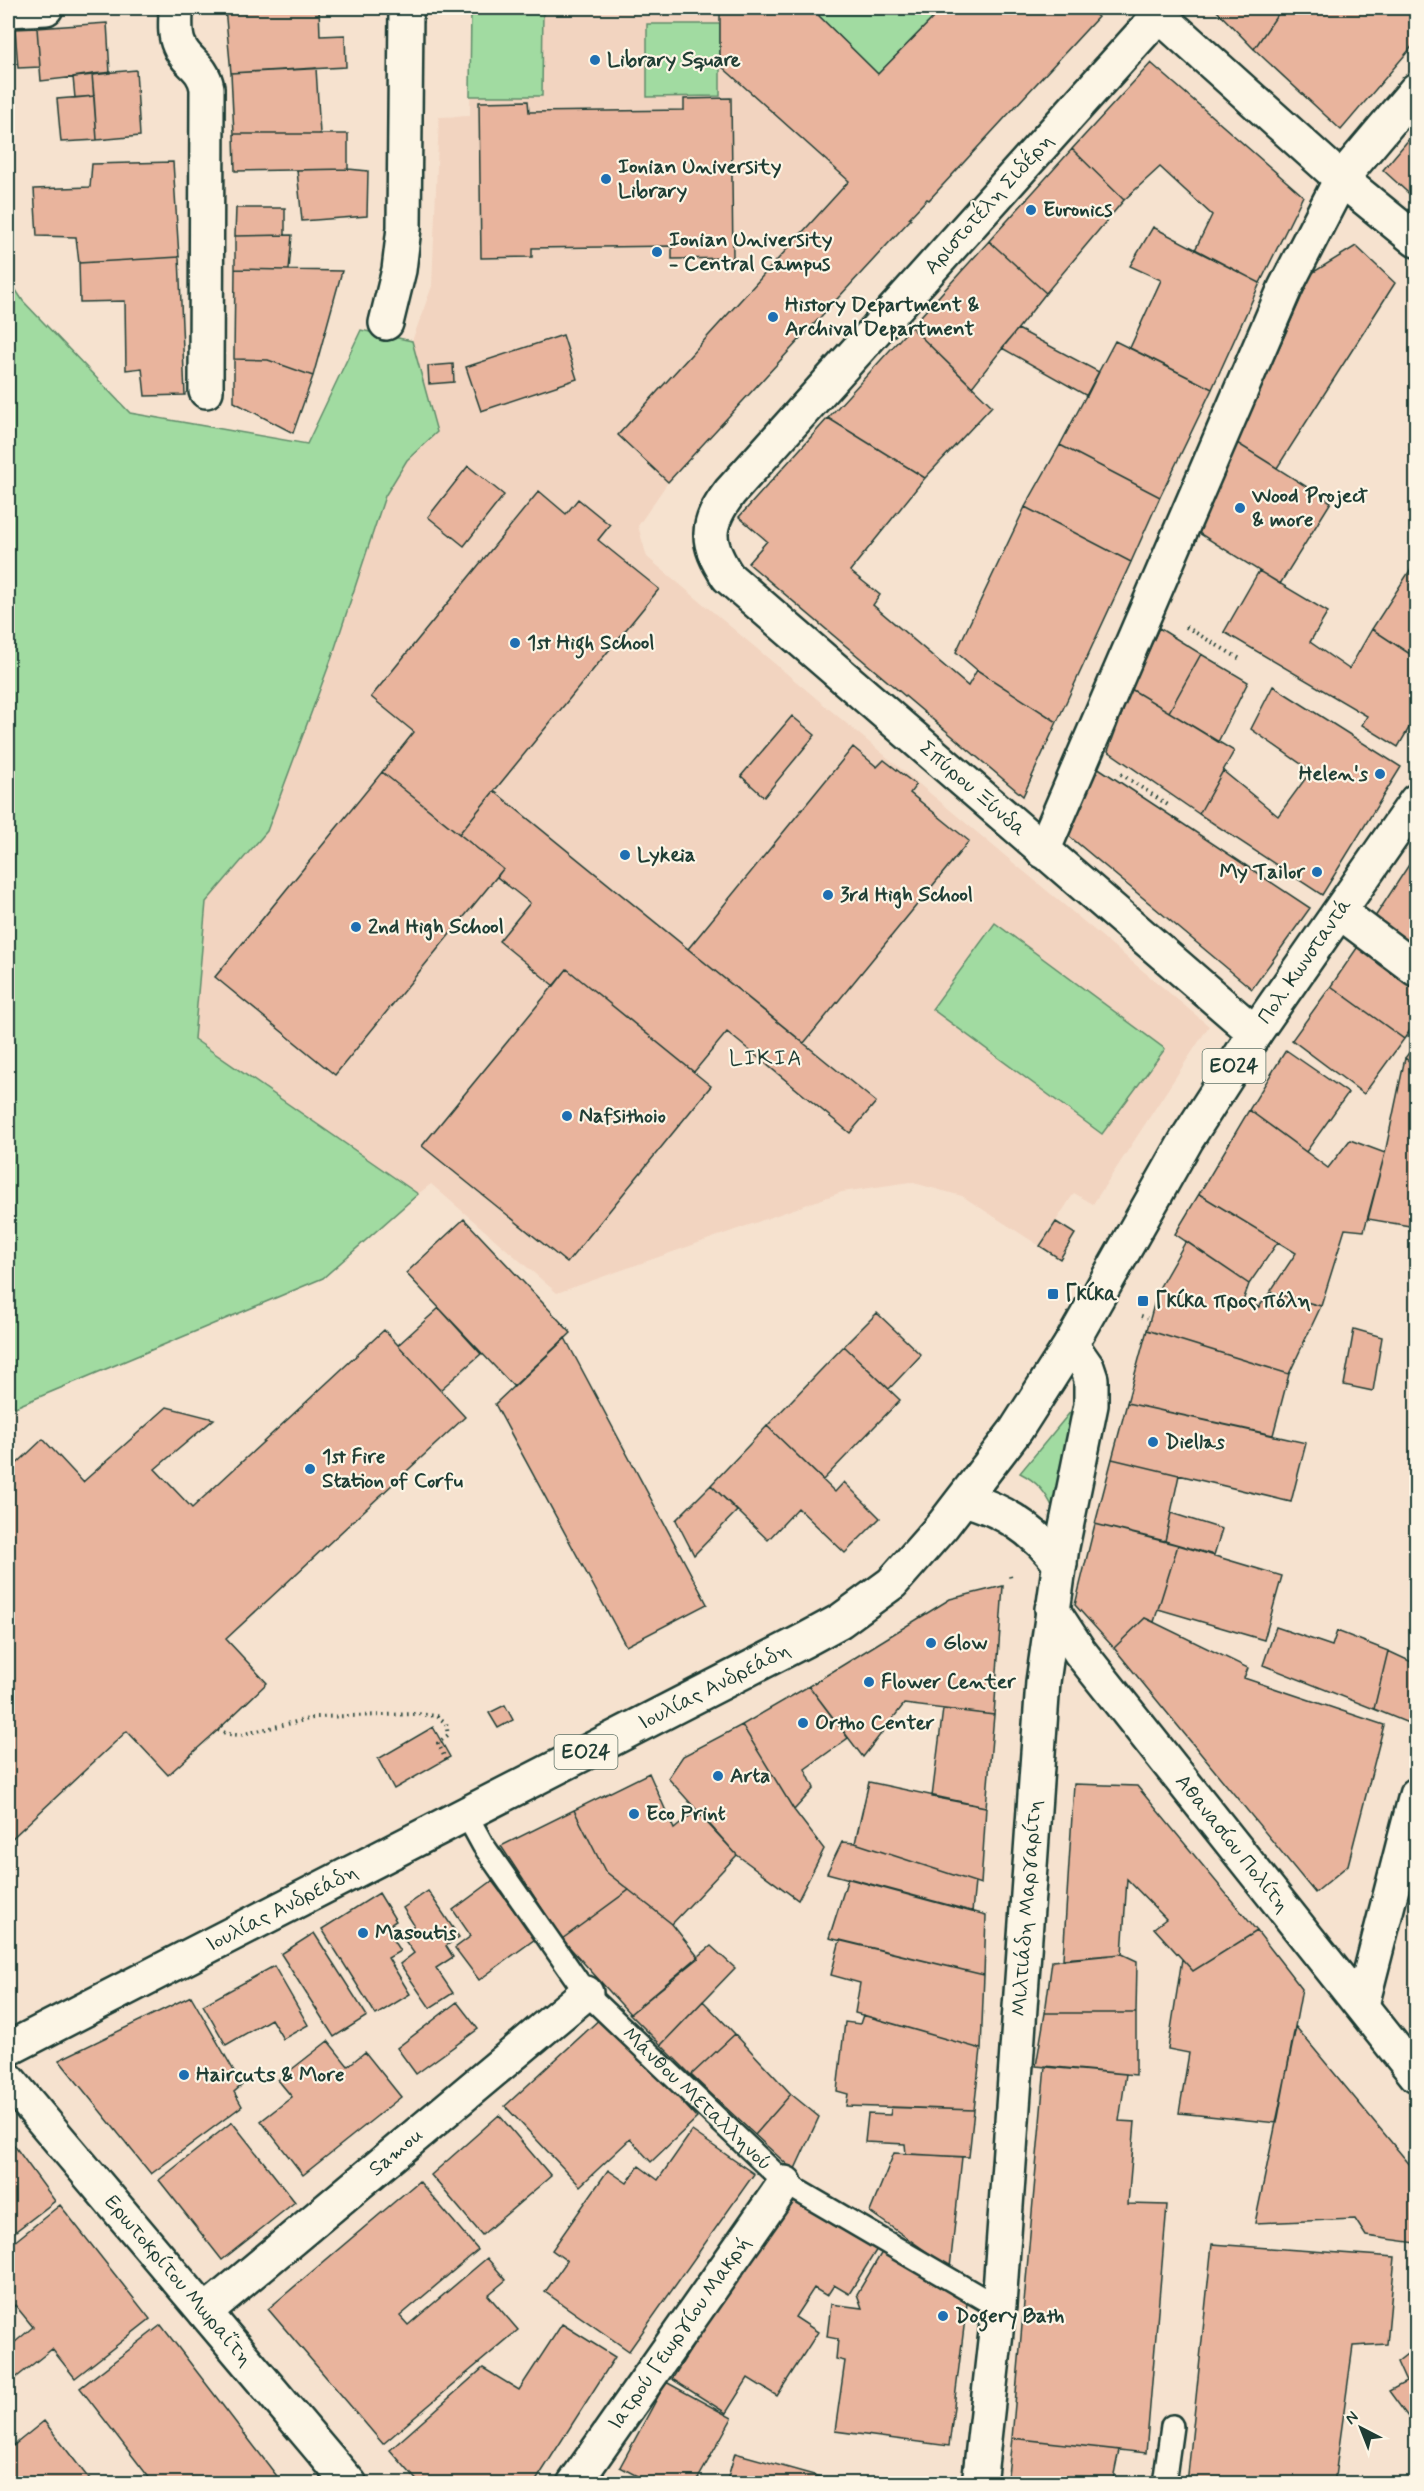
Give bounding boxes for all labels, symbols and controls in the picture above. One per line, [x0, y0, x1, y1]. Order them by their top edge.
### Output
place label: Library Square [607, 46, 741, 74]
marker: Library Square [588, 53, 602, 67]
street label: Αριστοτέλη Σιδέρη [917, 127, 1060, 281]
place label: Ionian University Library [618, 153, 782, 205]
marker: Ionian University Library [599, 172, 613, 186]
place label: Euronics [1043, 196, 1113, 224]
marker: Euronics [1024, 203, 1038, 217]
place label: Ionian University - Central Campus [669, 226, 833, 278]
marker: Ionian University - Central Campus [650, 245, 664, 259]
place label: History Department & Archival Department [785, 291, 980, 343]
marker: History Department & Archival Department [766, 310, 780, 324]
place label: Wood Project & more [1251, 482, 1368, 534]
marker: Wood Project & more [1233, 501, 1247, 515]
place label: 1st High School [527, 629, 654, 659]
marker: 1st High School [508, 636, 522, 650]
street label: Σπύρου Ξύνδα [913, 735, 1032, 843]
place label: Helen's [1299, 760, 1369, 788]
marker: Helen's [1373, 767, 1387, 781]
place label: Lykeia [637, 841, 696, 869]
marker: Lykeia [618, 848, 632, 862]
place label: My Tailor [1219, 858, 1306, 886]
marker: My Tailor [1310, 865, 1324, 879]
place label: 3rd High School [840, 881, 973, 909]
marker: 3rd High School [821, 888, 835, 902]
street label: Πολ. Κωνσταντά [1251, 893, 1358, 1030]
place label: 2nd High School [368, 913, 504, 941]
marker: 2nd High School [349, 920, 363, 934]
district label: LIKIA [729, 1045, 803, 1073]
road number: ΕΟ24 [1202, 1049, 1266, 1083]
place label: Nafsithoio [579, 1102, 666, 1130]
marker: Nafsithoio [560, 1109, 574, 1123]
place label: Γκίκα [1065, 1280, 1118, 1308]
marker: Γκίκα [1046, 1287, 1060, 1301]
place label: Γκίκα προς πόλη [1155, 1287, 1311, 1315]
marker: Γκίκα προς πόλη [1136, 1294, 1150, 1308]
place label: Diellas [1165, 1428, 1226, 1456]
marker: Diellas [1146, 1435, 1160, 1449]
place label: 1st Fire Station of Corfu [322, 1443, 463, 1495]
marker: 1st Fire Station of Corfu [303, 1462, 317, 1476]
place label: Glow [943, 1629, 988, 1657]
street label: Ιουλίας Ανδρεάδη [634, 1636, 795, 1737]
marker: Glow [924, 1636, 938, 1650]
place label: Flower Center [881, 1668, 1017, 1696]
marker: Flower Center [862, 1675, 876, 1689]
place label: Ortho Center [815, 1709, 935, 1737]
marker: Ortho Center [796, 1716, 810, 1730]
road number: ΕΟ24 [554, 1735, 618, 1769]
place label: Arta [730, 1762, 770, 1790]
street label: Αθανασίου Πολίτη [1168, 1768, 1296, 1919]
marker: Arta [711, 1769, 725, 1783]
street label: Μιλτιάδη Μαργαρίτη [1005, 1799, 1049, 2017]
place label: Eco Print [646, 1800, 726, 1828]
marker: Eco Print [627, 1807, 641, 1821]
street label: Ιουλίας Ανδρεάδη [201, 1858, 363, 1959]
place label: Masoutis [375, 1919, 457, 1947]
marker: Masoutis [356, 1926, 370, 1940]
street label: Μάνθου Μεταλληνού [616, 2020, 778, 2177]
place label: Haircuts & More [196, 2061, 344, 2089]
marker: Haircuts & More [177, 2068, 191, 2082]
street label: Samou [363, 2121, 429, 2183]
street label: Ερωτοκρίτου Μωραΐτη [98, 2189, 259, 2372]
street label: Ιατρού Γεωργίου Μακρή [602, 2231, 757, 2436]
place label: Dogery Bath [955, 2302, 1065, 2332]
marker: Dogery Bath [936, 2309, 950, 2323]
north arrow [1331, 2398, 1391, 2458]
text: N [1341, 2407, 1363, 2429]

